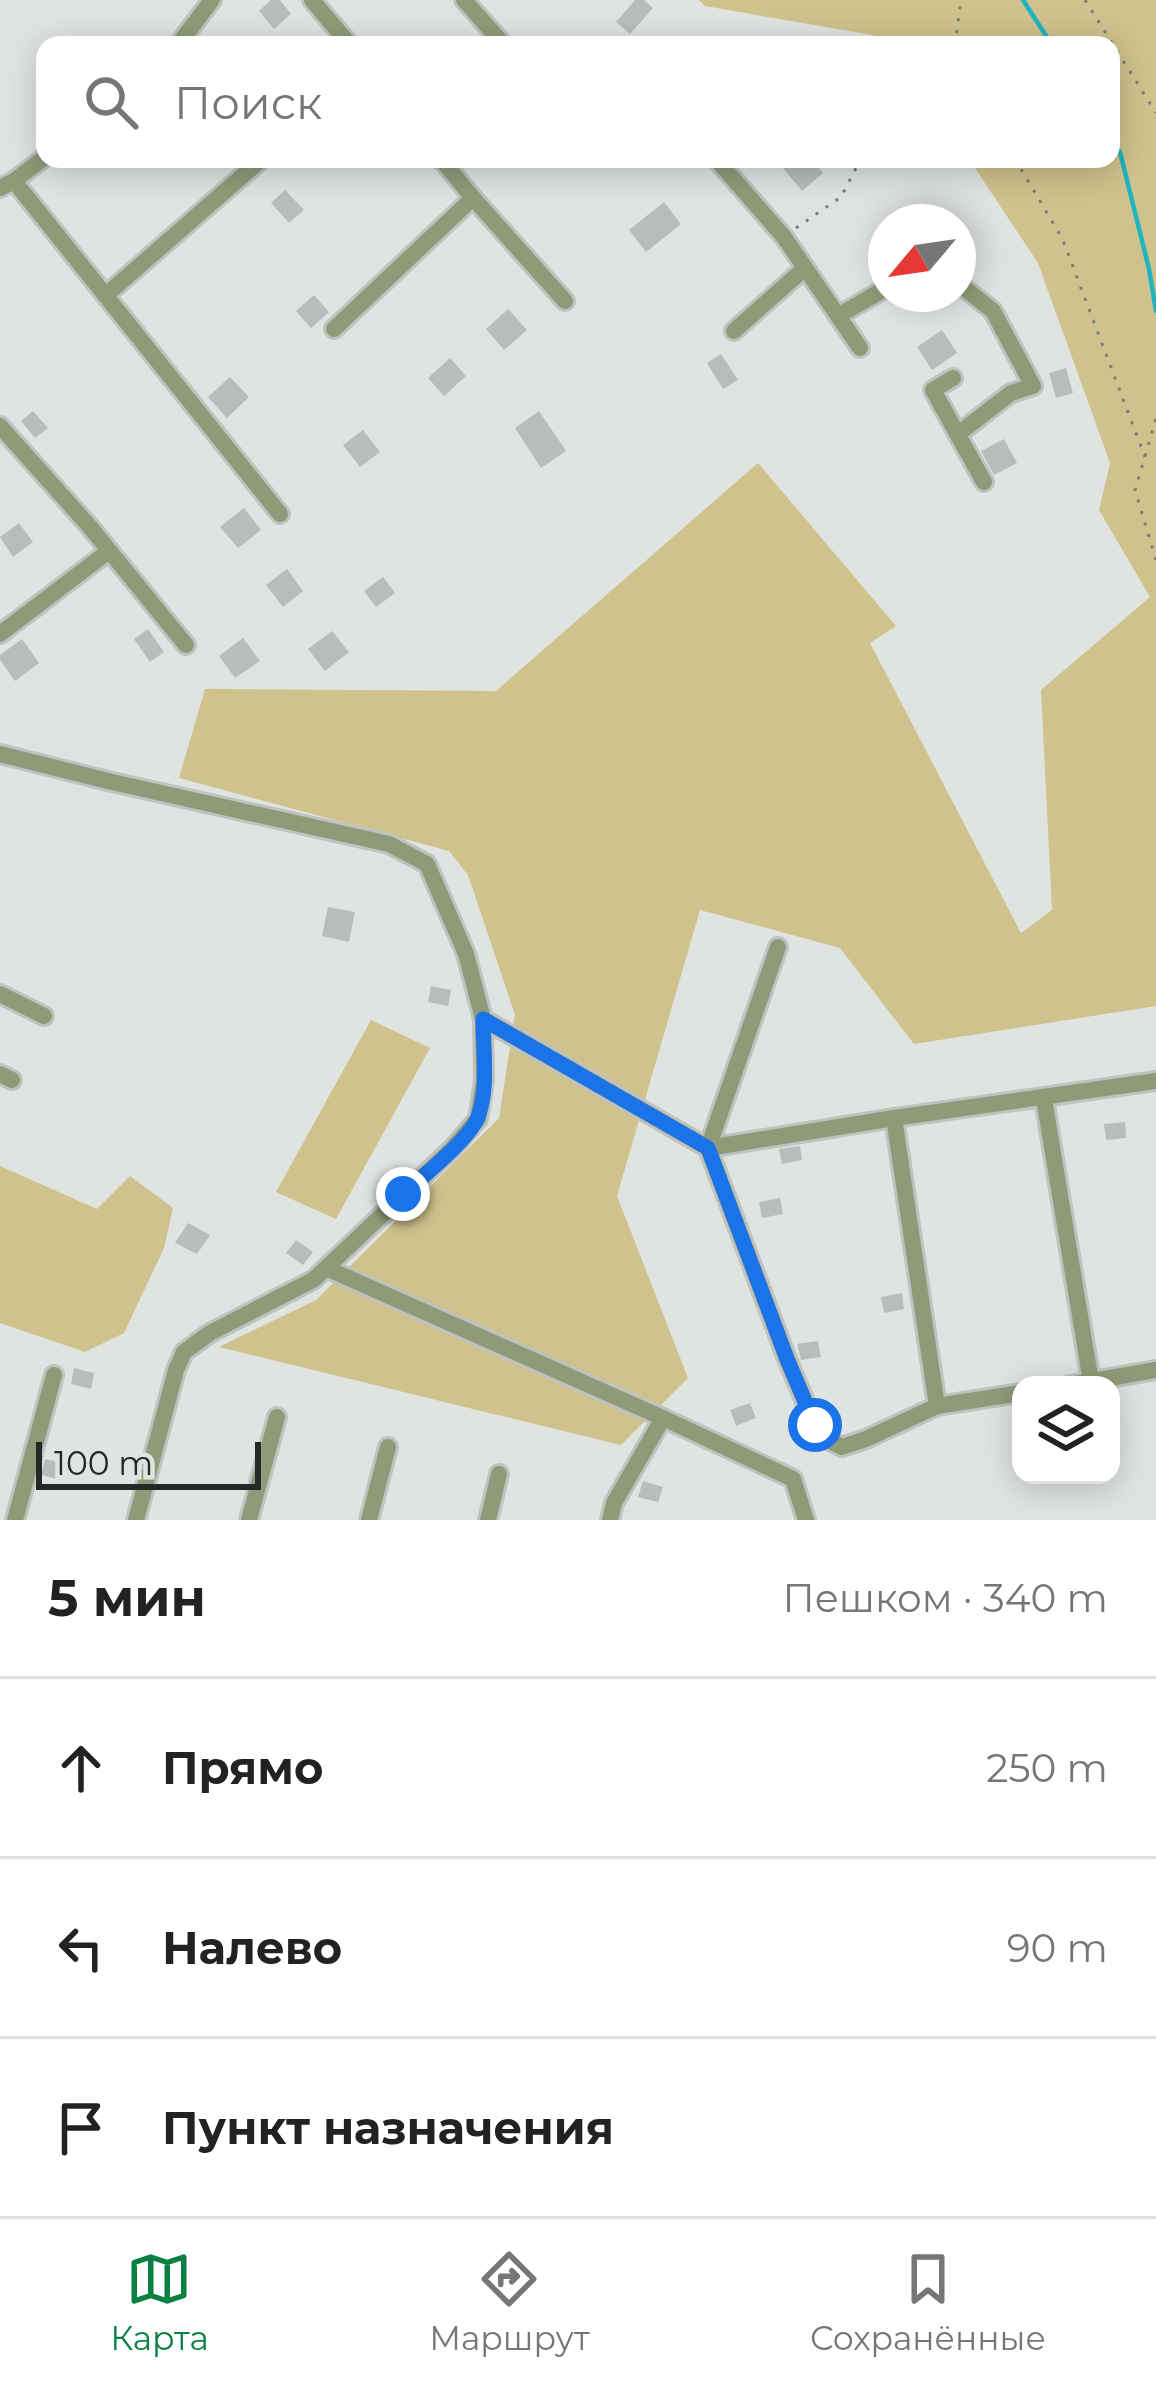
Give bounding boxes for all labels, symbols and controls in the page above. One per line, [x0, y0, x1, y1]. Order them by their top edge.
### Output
search box [36, 36, 1120, 168]
icon: search [78, 69, 144, 135]
text: Поиск [174, 75, 322, 130]
north arrow [868, 204, 976, 312]
route end [376, 1167, 430, 1221]
map controls [1012, 1376, 1120, 1484]
button: layers [1012, 1376, 1120, 1484]
route start [788, 1398, 842, 1452]
scale bar [36, 1436, 261, 1489]
text: 100 m [54, 1443, 153, 1483]
text: 5 мин [48, 1567, 206, 1629]
text: Пешком · 340 m [782, 1574, 1108, 1622]
icon: ahead [48, 1735, 114, 1801]
text: Прямо [162, 1740, 323, 1795]
text: 250 m [986, 1744, 1108, 1792]
icon: left [48, 1915, 114, 1981]
text: Налево [162, 1920, 342, 1975]
text: 90 m [1007, 1924, 1108, 1972]
icon: arrive [48, 2095, 114, 2161]
text: Пункт назначения [162, 2100, 614, 2155]
tab: Карта [110, 2246, 209, 2358]
tab: Маршрут [429, 2246, 590, 2358]
tab: Сохранённые [810, 2246, 1046, 2358]

